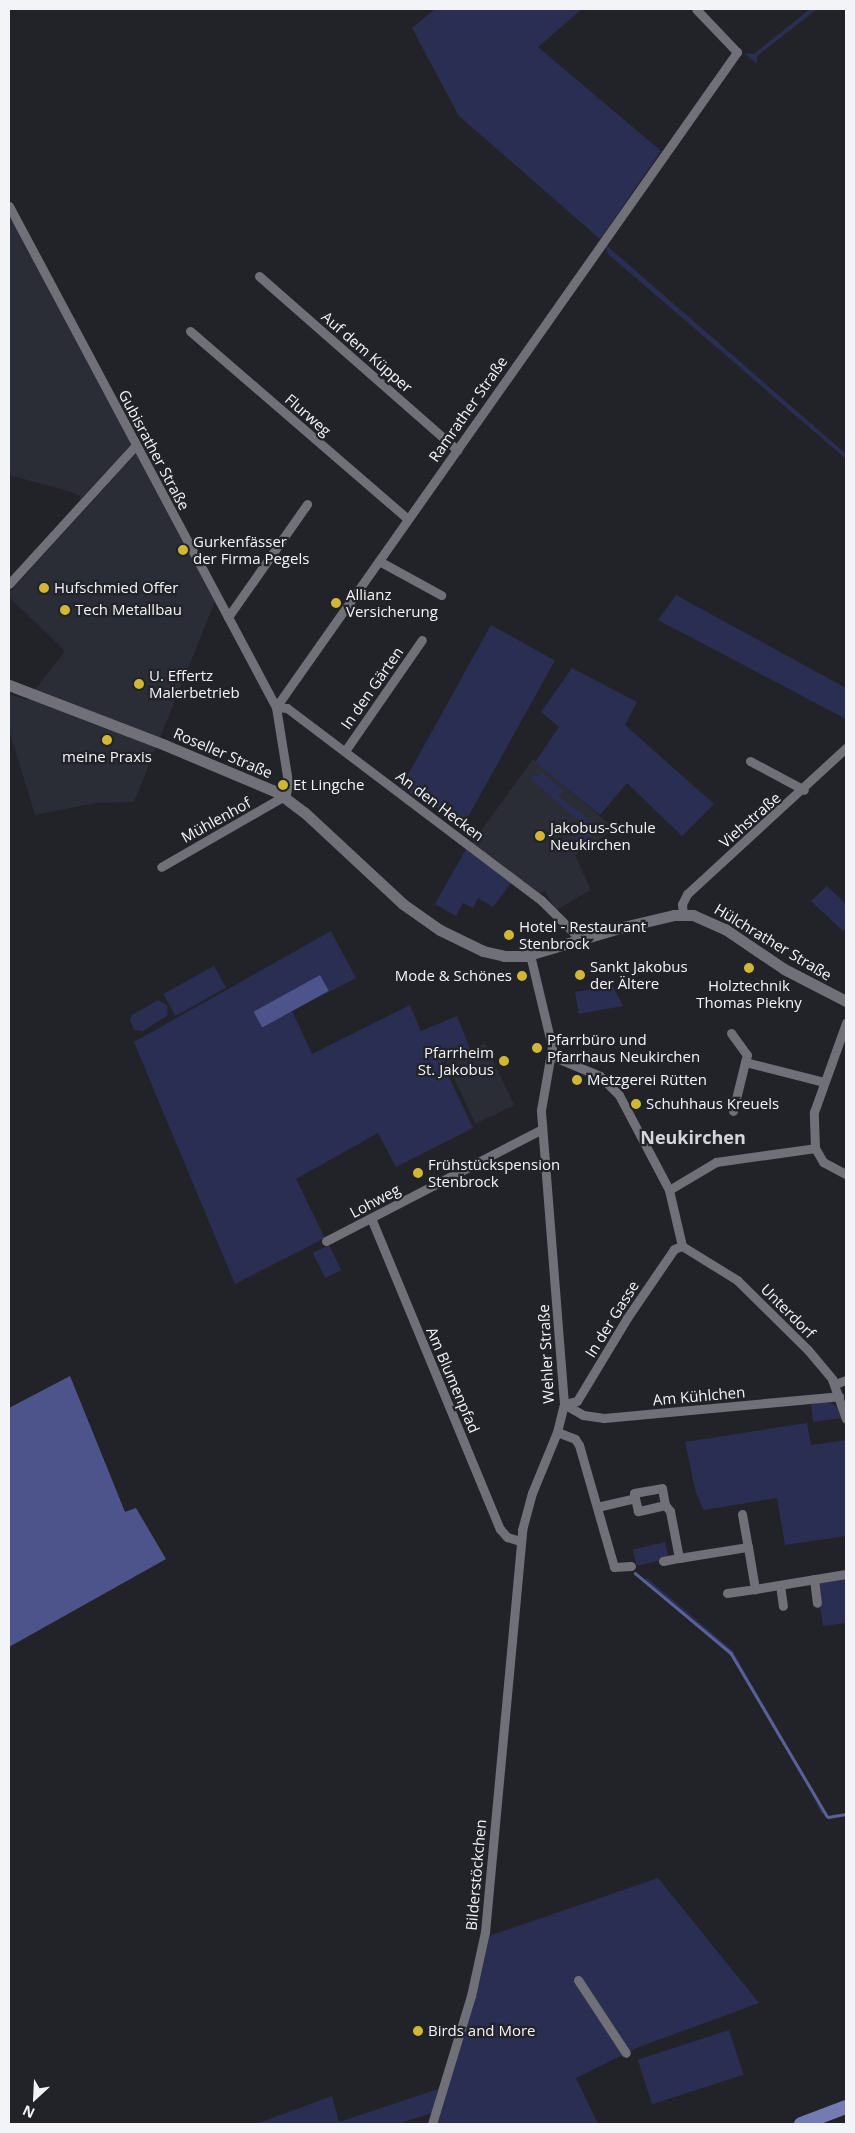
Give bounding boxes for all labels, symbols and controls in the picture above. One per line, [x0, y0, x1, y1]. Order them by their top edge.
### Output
street label: Auf dem Küpper [318, 308, 416, 396]
street label: Ramrather Straße [425, 353, 511, 465]
street label: Gubisrather Straße [115, 387, 193, 513]
street label: Flurweg [281, 390, 335, 440]
place label: Gurkenfässer der Firma Pegels [193, 532, 309, 567]
marker: Gurkenfässer der Firma Pegels [177, 544, 189, 556]
place label: Hufschmied Offer [54, 579, 178, 597]
marker: Hufschmied Offer [38, 582, 50, 594]
place label: Allianz Versicherung [346, 585, 438, 620]
marker: Allianz Versicherung [330, 597, 342, 609]
place label: Tech Metallbau [75, 601, 182, 619]
marker: Tech Metallbau [59, 604, 71, 616]
street label: In den Gärten [337, 643, 407, 733]
place label: U. Effertz Malerbetrieb [149, 666, 240, 701]
marker: U. Effertz Malerbetrieb [133, 678, 145, 690]
street label: Roseller Straße [171, 724, 275, 782]
marker: meine Praxis [101, 734, 113, 746]
place label: meine Praxis [62, 748, 152, 766]
street label: An den Hecken [392, 767, 488, 845]
place label: Et Lingche [293, 776, 364, 794]
marker: Et Lingche [277, 779, 289, 791]
street label: Viehstraße [716, 789, 784, 851]
street label: Mühlenhof [178, 794, 254, 846]
place label: Jakobus-Schule Neukirchen [550, 818, 656, 853]
marker: Jakobus-Schule Neukirchen [534, 830, 546, 842]
street label: Hülchrather Straße [711, 900, 835, 984]
place label: Hotel - Restaurant Stenbrock [519, 917, 646, 952]
marker: Hotel - Restaurant Stenbrock [503, 929, 515, 941]
place label: Sankt Jakobus der Ältere [590, 957, 688, 992]
marker: Holztechnik Thomas Piekny [743, 962, 755, 974]
place label: Mode & Schönes [395, 967, 512, 985]
marker: Sankt Jakobus der Ältere [574, 969, 586, 981]
marker: Mode & Schönes [516, 970, 528, 982]
place label: Holztechnik Thomas Piekny [696, 976, 802, 1011]
place label: Pfarrbüro und Pfarrhaus Neukirchen [547, 1030, 700, 1065]
marker: Pfarrbüro und Pfarrhaus Neukirchen [531, 1042, 543, 1054]
place label: Pfarrheim St. Jakobus [418, 1043, 494, 1078]
marker: Pfarrheim St. Jakobus [498, 1055, 510, 1067]
place label: Metzgerei Rütten [587, 1071, 707, 1089]
marker: Metzgerei Rütten [571, 1074, 583, 1086]
place label: Schuhhaus Kreuels [646, 1095, 779, 1113]
marker: Schuhhaus Kreuels [630, 1098, 642, 1110]
district label: Neukirchen [640, 1126, 746, 1148]
place label: Frühstückspension Stenbrock [428, 1155, 560, 1190]
marker: Frühstückspension Stenbrock [412, 1167, 424, 1179]
street label: Lohweg [347, 1180, 403, 1222]
street label: In der Gasse [581, 1277, 643, 1361]
street label: Unterdorf [757, 1280, 819, 1342]
street label: Wehler Straße [534, 1304, 558, 1404]
street label: Am Blumenpfad [423, 1324, 483, 1436]
street label: Am Kühlchen [652, 1383, 746, 1409]
street label: Bilderstöckchen [462, 1819, 490, 1931]
place label: Birds and More [428, 2022, 536, 2040]
marker: Birds and More [412, 2025, 424, 2037]
north arrow [10, 2073, 60, 2123]
text: N [19, 2101, 38, 2123]

